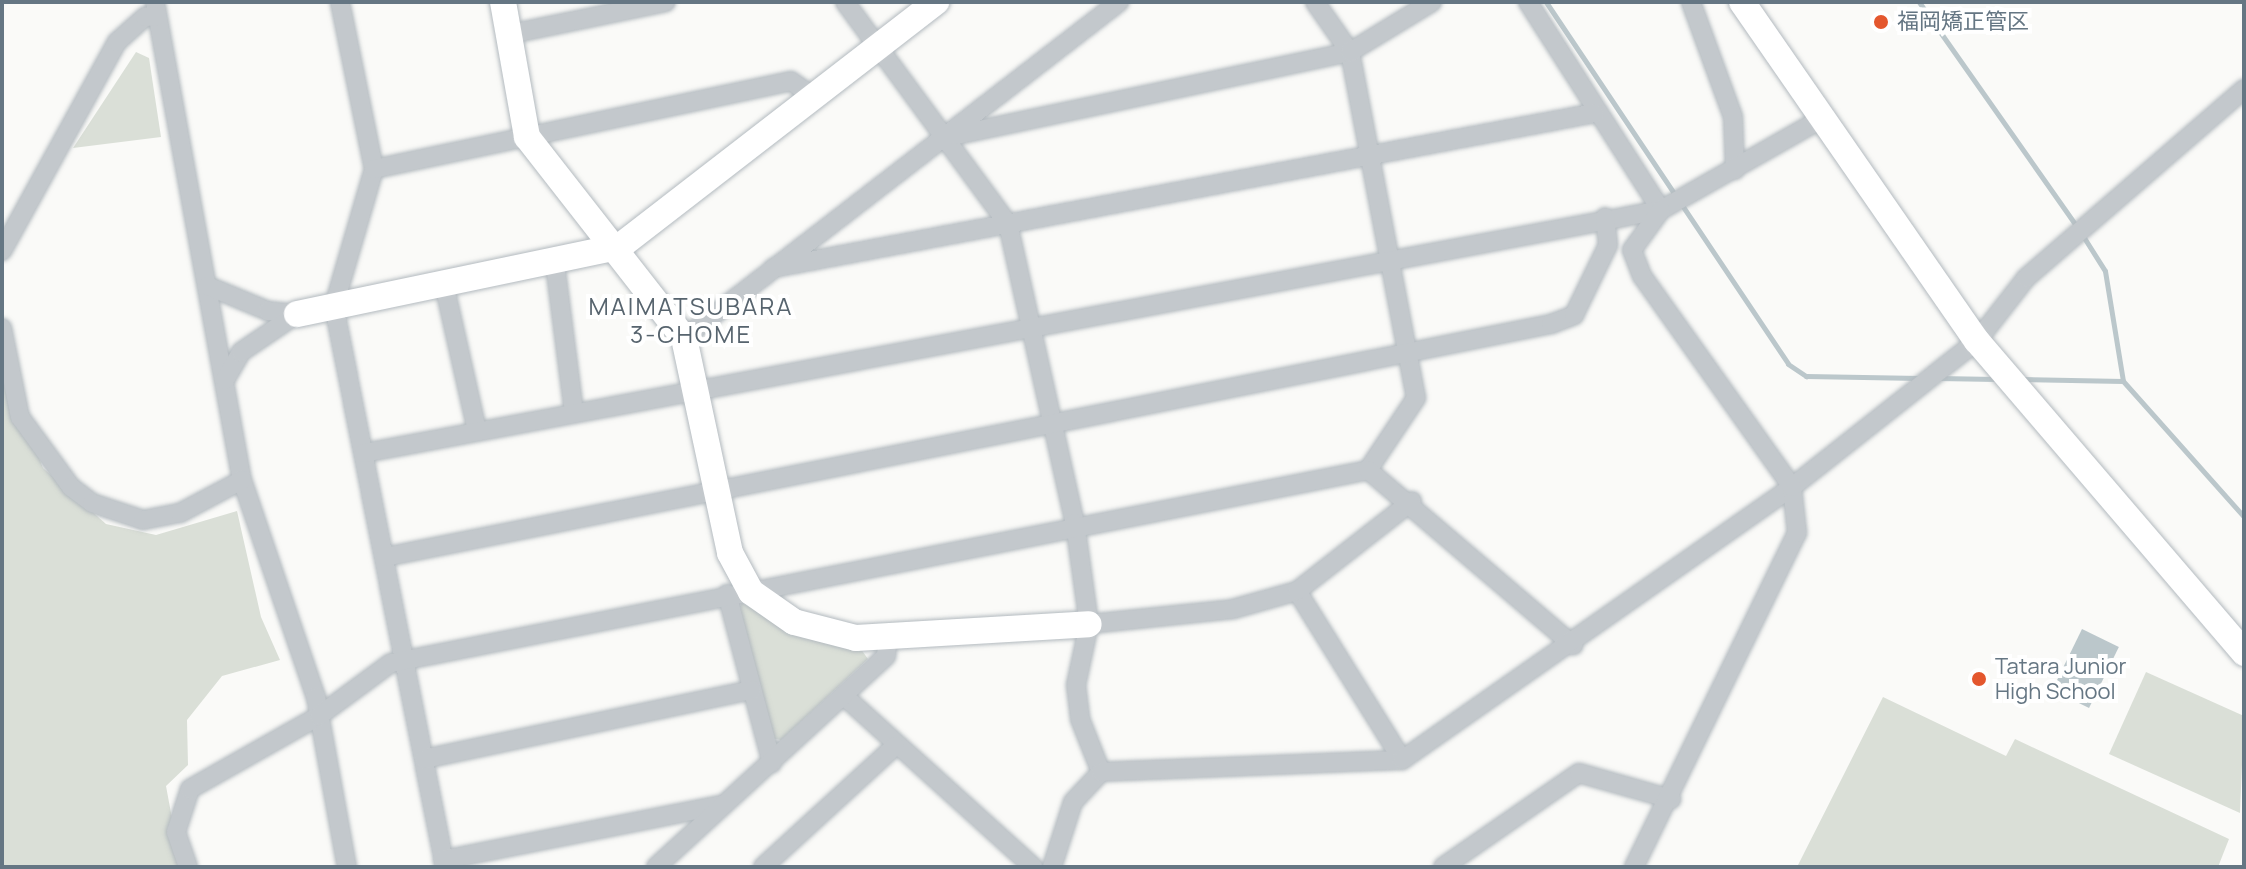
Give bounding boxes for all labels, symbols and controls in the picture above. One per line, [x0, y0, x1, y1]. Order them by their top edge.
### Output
place label: 福岡矯正管区 [1897, 9, 2029, 35]
marker: 福岡矯正管区 [1872, 13, 1890, 31]
district label: MAIMATSUBARA 3-CHOME [588, 292, 794, 348]
place label: Tatara Junior High School [1995, 653, 2126, 704]
marker: Tatara Junior High School [1970, 670, 1988, 688]

